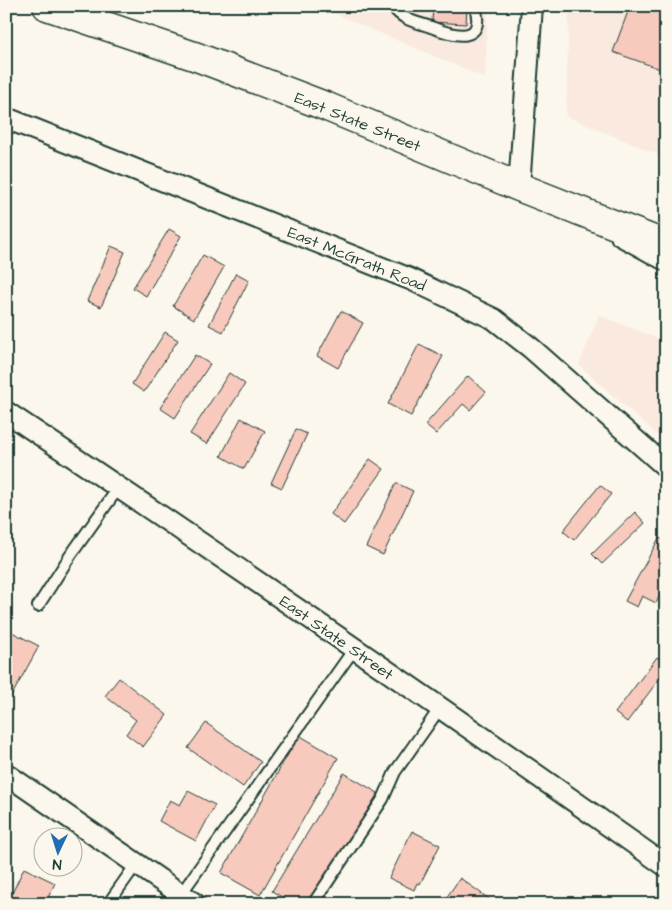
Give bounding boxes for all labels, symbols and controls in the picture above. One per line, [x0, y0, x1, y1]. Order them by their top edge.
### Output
street label: East State Street [291, 87, 424, 157]
street label: East McGrath Road [284, 221, 429, 297]
street label: East State Street [275, 590, 398, 686]
north arrow [32, 828, 82, 878]
text: N [52, 854, 62, 874]

